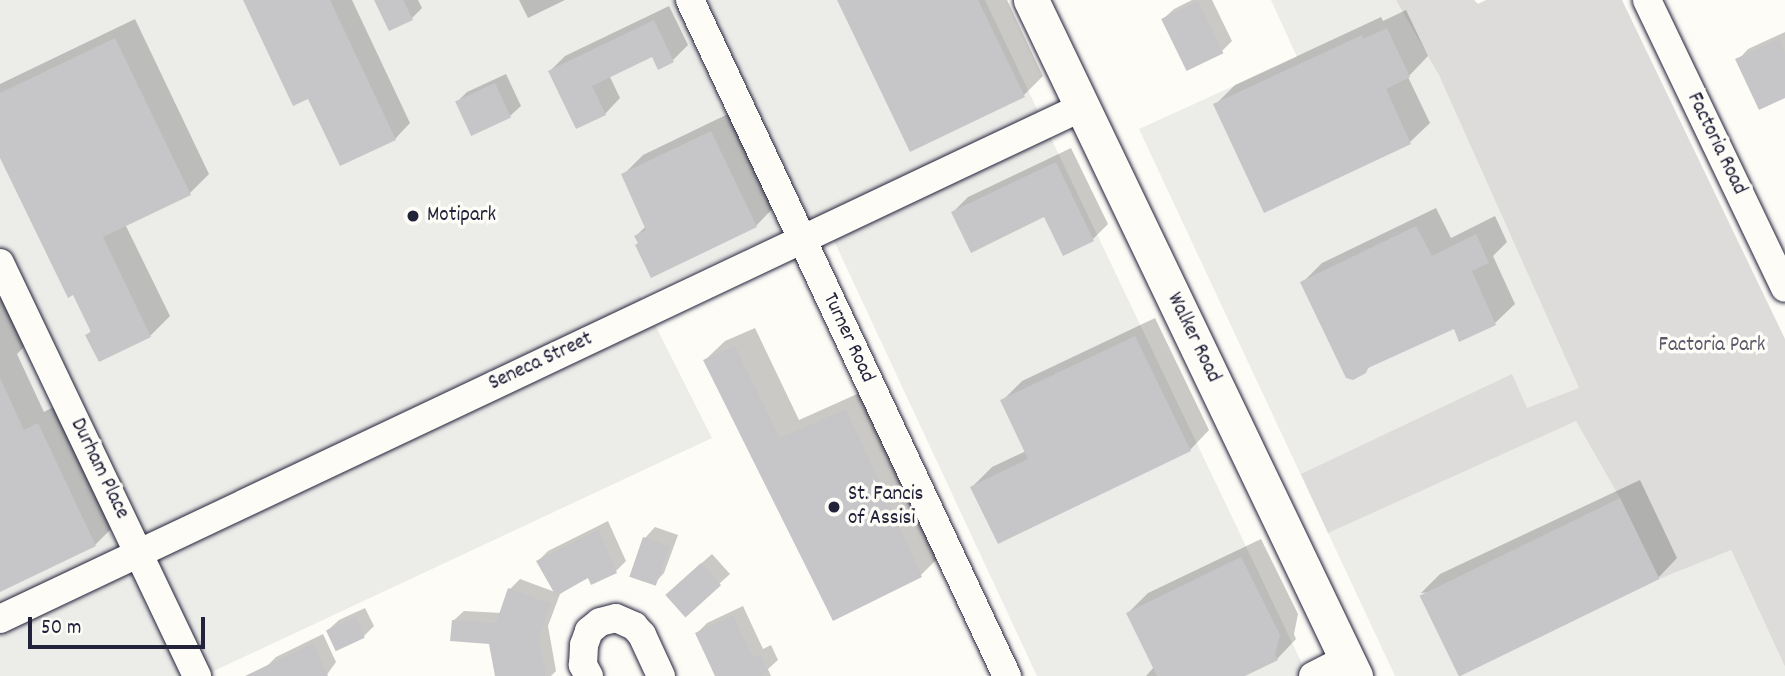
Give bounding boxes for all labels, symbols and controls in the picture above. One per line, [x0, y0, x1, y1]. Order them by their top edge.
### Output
street label: Factoria Road [1680, 89, 1752, 199]
place label: Motipark [427, 203, 496, 229]
marker: Motipark [405, 208, 421, 224]
street label: Turner Road [816, 289, 880, 387]
street label: Walker Road [1160, 289, 1226, 387]
street label: Seneca Street [485, 327, 597, 397]
park label: Factoria Park [1659, 333, 1765, 359]
street label: Durham Place [64, 415, 134, 523]
place label: St. Fancis of Assisi [848, 482, 923, 532]
marker: St. Fancis of Assisi [826, 499, 842, 515]
scale bar [32, 602, 208, 646]
text: 50 m [41, 614, 81, 644]

